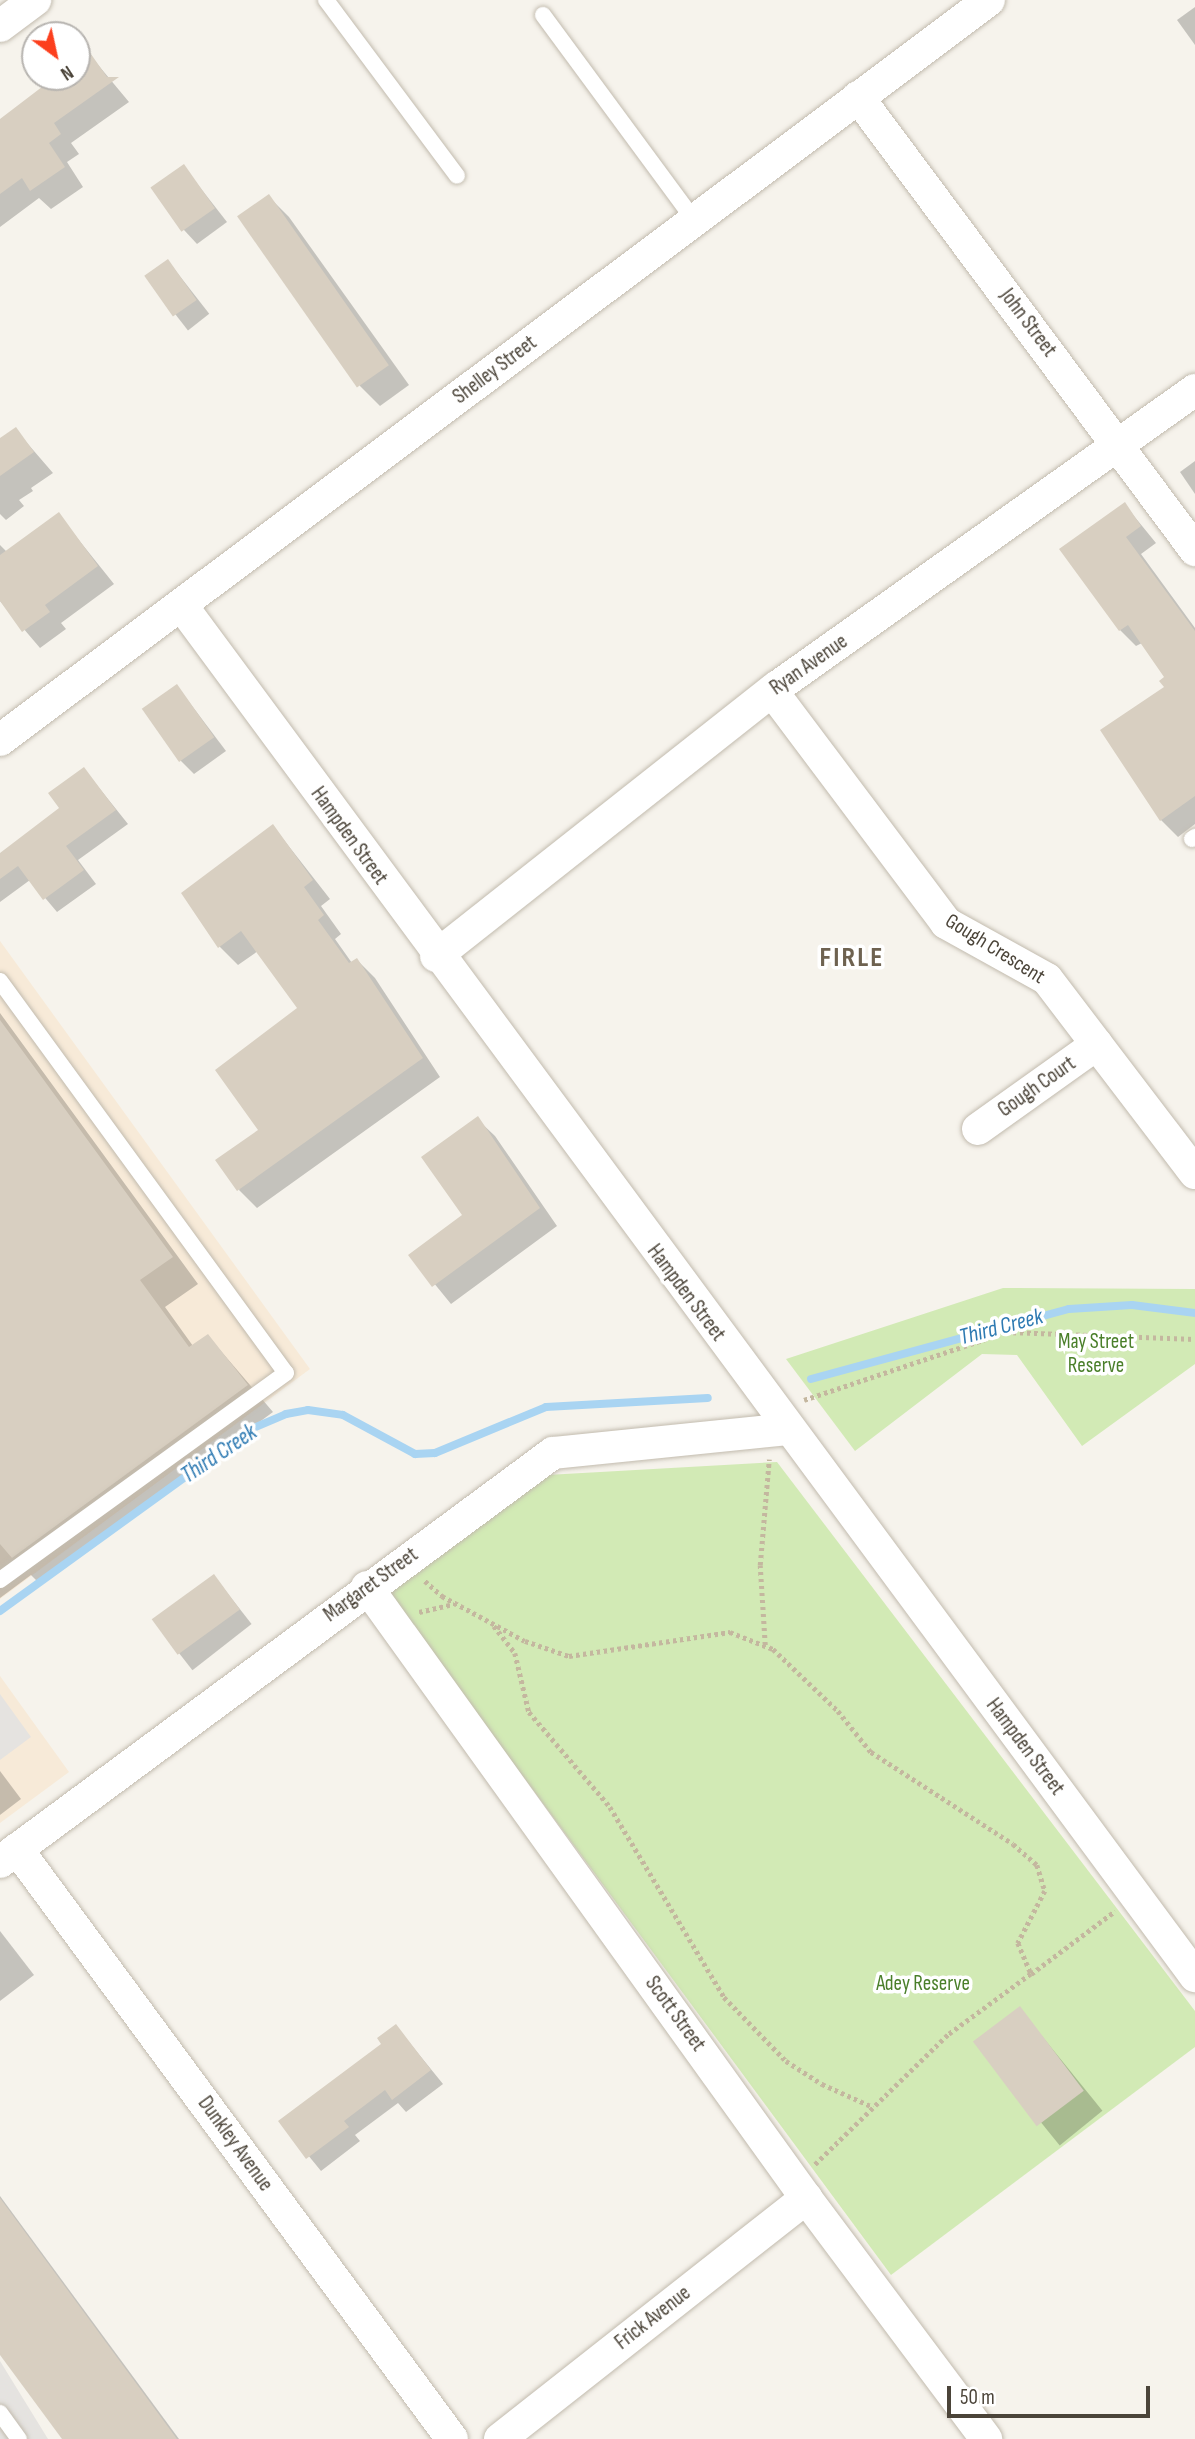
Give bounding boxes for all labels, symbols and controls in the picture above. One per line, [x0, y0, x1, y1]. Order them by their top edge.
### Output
north arrow [21, 21, 91, 91]
text: N [56, 60, 77, 85]
street label: John Street [994, 284, 1062, 362]
street label: Shelley Street [448, 330, 542, 410]
street label: Ryan Avenue [765, 629, 853, 701]
street label: Hampden Street [305, 782, 393, 890]
street label: Gough Crescent [940, 908, 1050, 990]
district label: FIRLE [820, 941, 884, 975]
street label: Gough Court [993, 1051, 1081, 1123]
street label: Hampden Street [641, 1240, 731, 1346]
water label: Third Creek [956, 1303, 1046, 1351]
park label: May Street Reserve [1058, 1329, 1134, 1379]
water label: Third Creek [176, 1419, 262, 1489]
street label: Margaret Street [319, 1542, 423, 1628]
street label: Hampden Street [980, 1694, 1070, 1800]
park label: Adey Reserve [876, 1971, 970, 1997]
street label: Scott Street [639, 1972, 711, 2056]
street label: Dunkley Avenue [192, 2092, 278, 2196]
street label: Frick Avenue [610, 2281, 696, 2355]
scale bar [950, 2372, 1153, 2416]
text: 50 m [960, 2385, 995, 2410]

